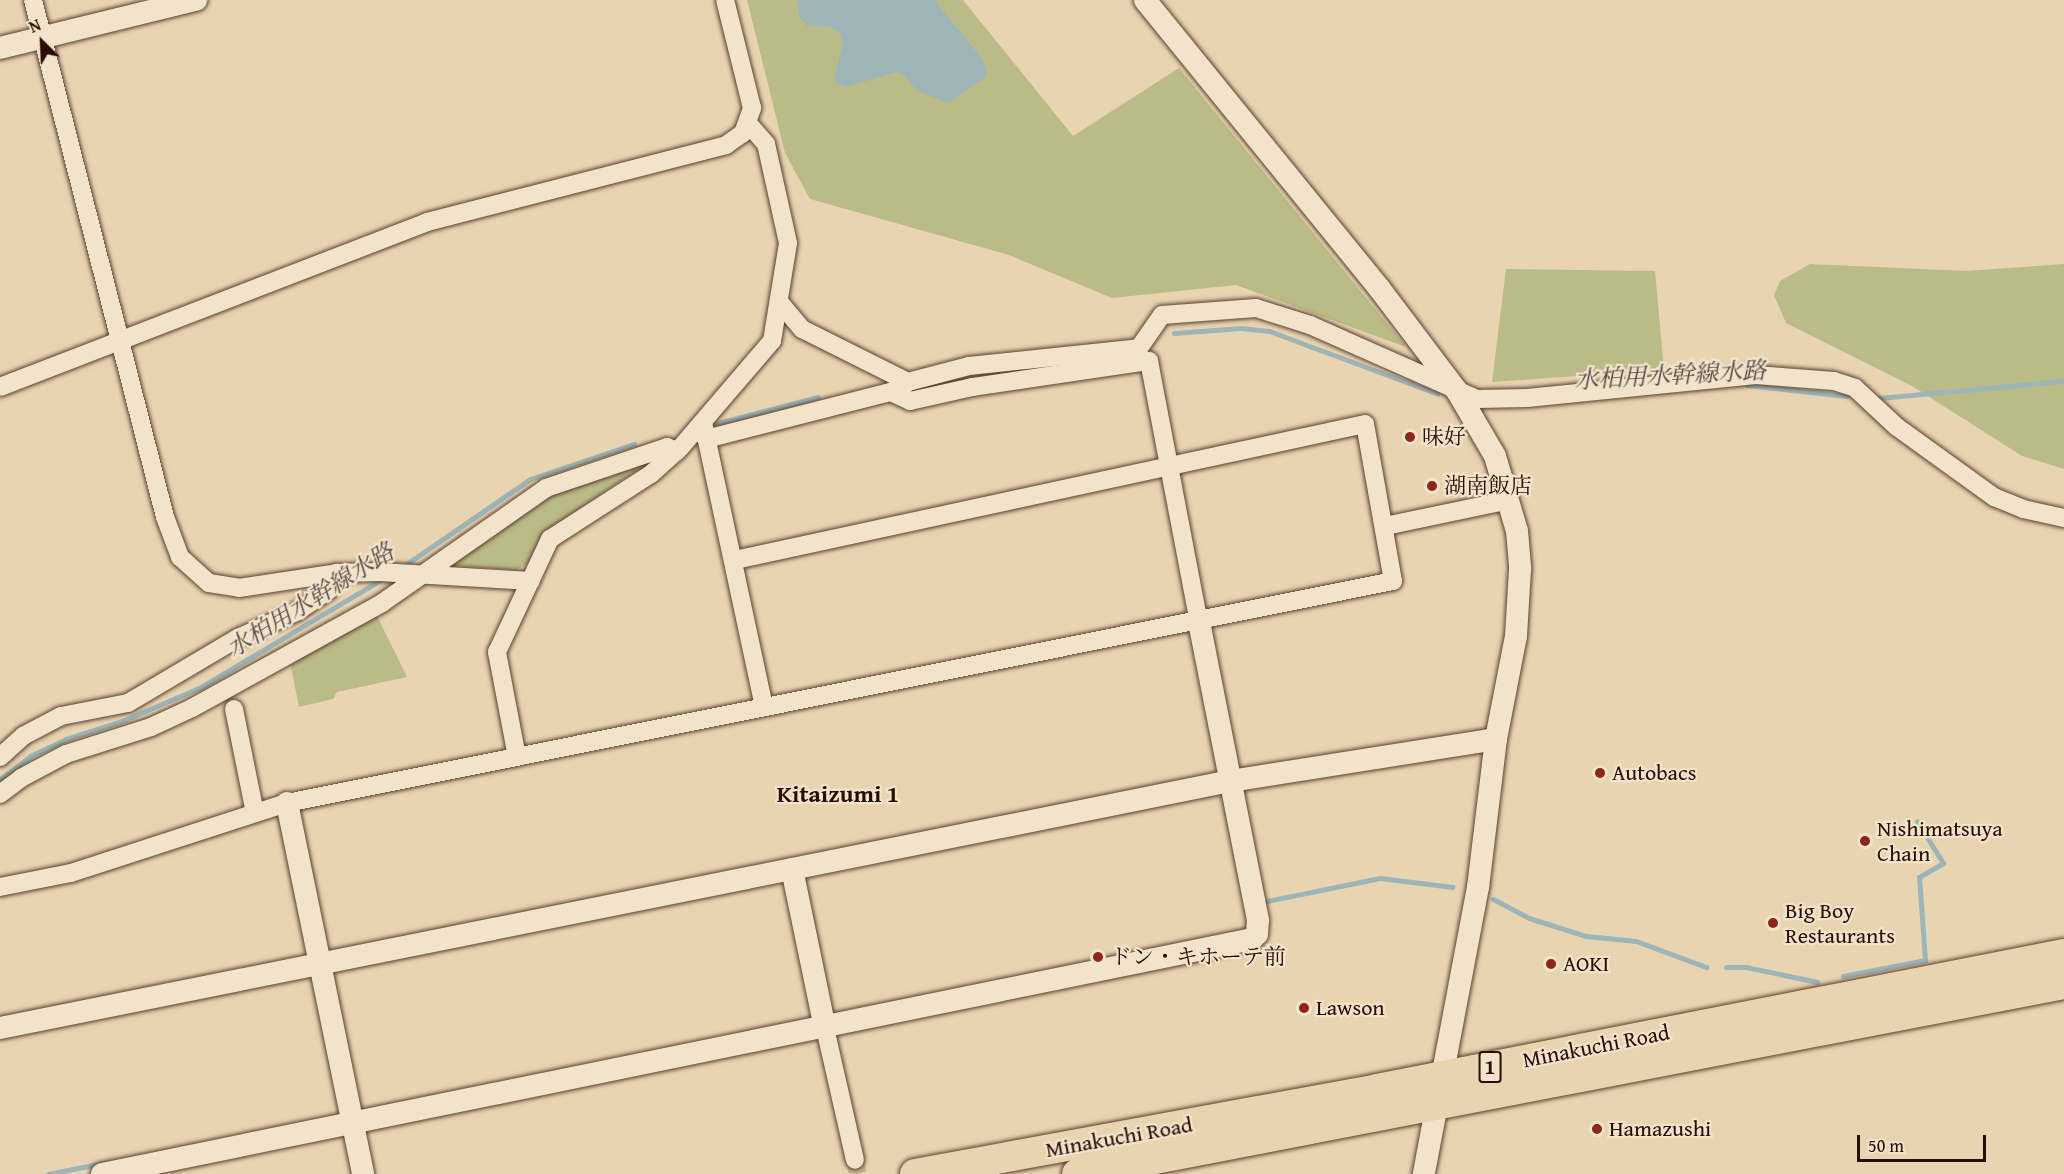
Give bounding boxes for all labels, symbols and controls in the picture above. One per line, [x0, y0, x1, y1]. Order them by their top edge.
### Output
north arrow [12, 12, 72, 72]
text: N [25, 12, 44, 39]
water label: 水柏用水幹線水路 [1573, 356, 1767, 394]
place label: 味好 [1422, 424, 1466, 450]
marker: 味好 [1403, 430, 1417, 444]
place label: 湖南飯店 [1444, 473, 1532, 499]
marker: 湖南飯店 [1425, 479, 1439, 493]
water label: 水柏用水幹線水路 [221, 537, 399, 663]
place label: Autobacs [1612, 760, 1697, 786]
marker: Autobacs [1593, 766, 1607, 780]
district label: Kitaizumi 1 [777, 780, 899, 808]
place label: Nishimatsuya Chain [1877, 815, 2003, 866]
marker: Nishimatsuya Chain [1858, 834, 1872, 848]
place label: Big Boy Restaurants [1785, 897, 1895, 948]
marker: Big Boy Restaurants [1766, 916, 1780, 930]
place label: ドン・キホーテ前 [1110, 944, 1286, 970]
marker: ドン・キホーテ前 [1091, 950, 1105, 964]
place label: AOKI [1563, 951, 1609, 977]
marker: AOKI [1544, 957, 1558, 971]
place label: Lawson [1316, 995, 1385, 1021]
marker: Lawson [1297, 1001, 1311, 1015]
street label: Minakuchi Road [1520, 1019, 1672, 1073]
road number: 1 [1478, 1049, 1502, 1085]
street label: Minakuchi Road [1043, 1111, 1195, 1163]
place label: Hamazushi [1609, 1116, 1711, 1142]
marker: Hamazushi [1590, 1122, 1604, 1136]
scale bar [1860, 1123, 1989, 1161]
text: 50 m [1868, 1132, 1904, 1159]

